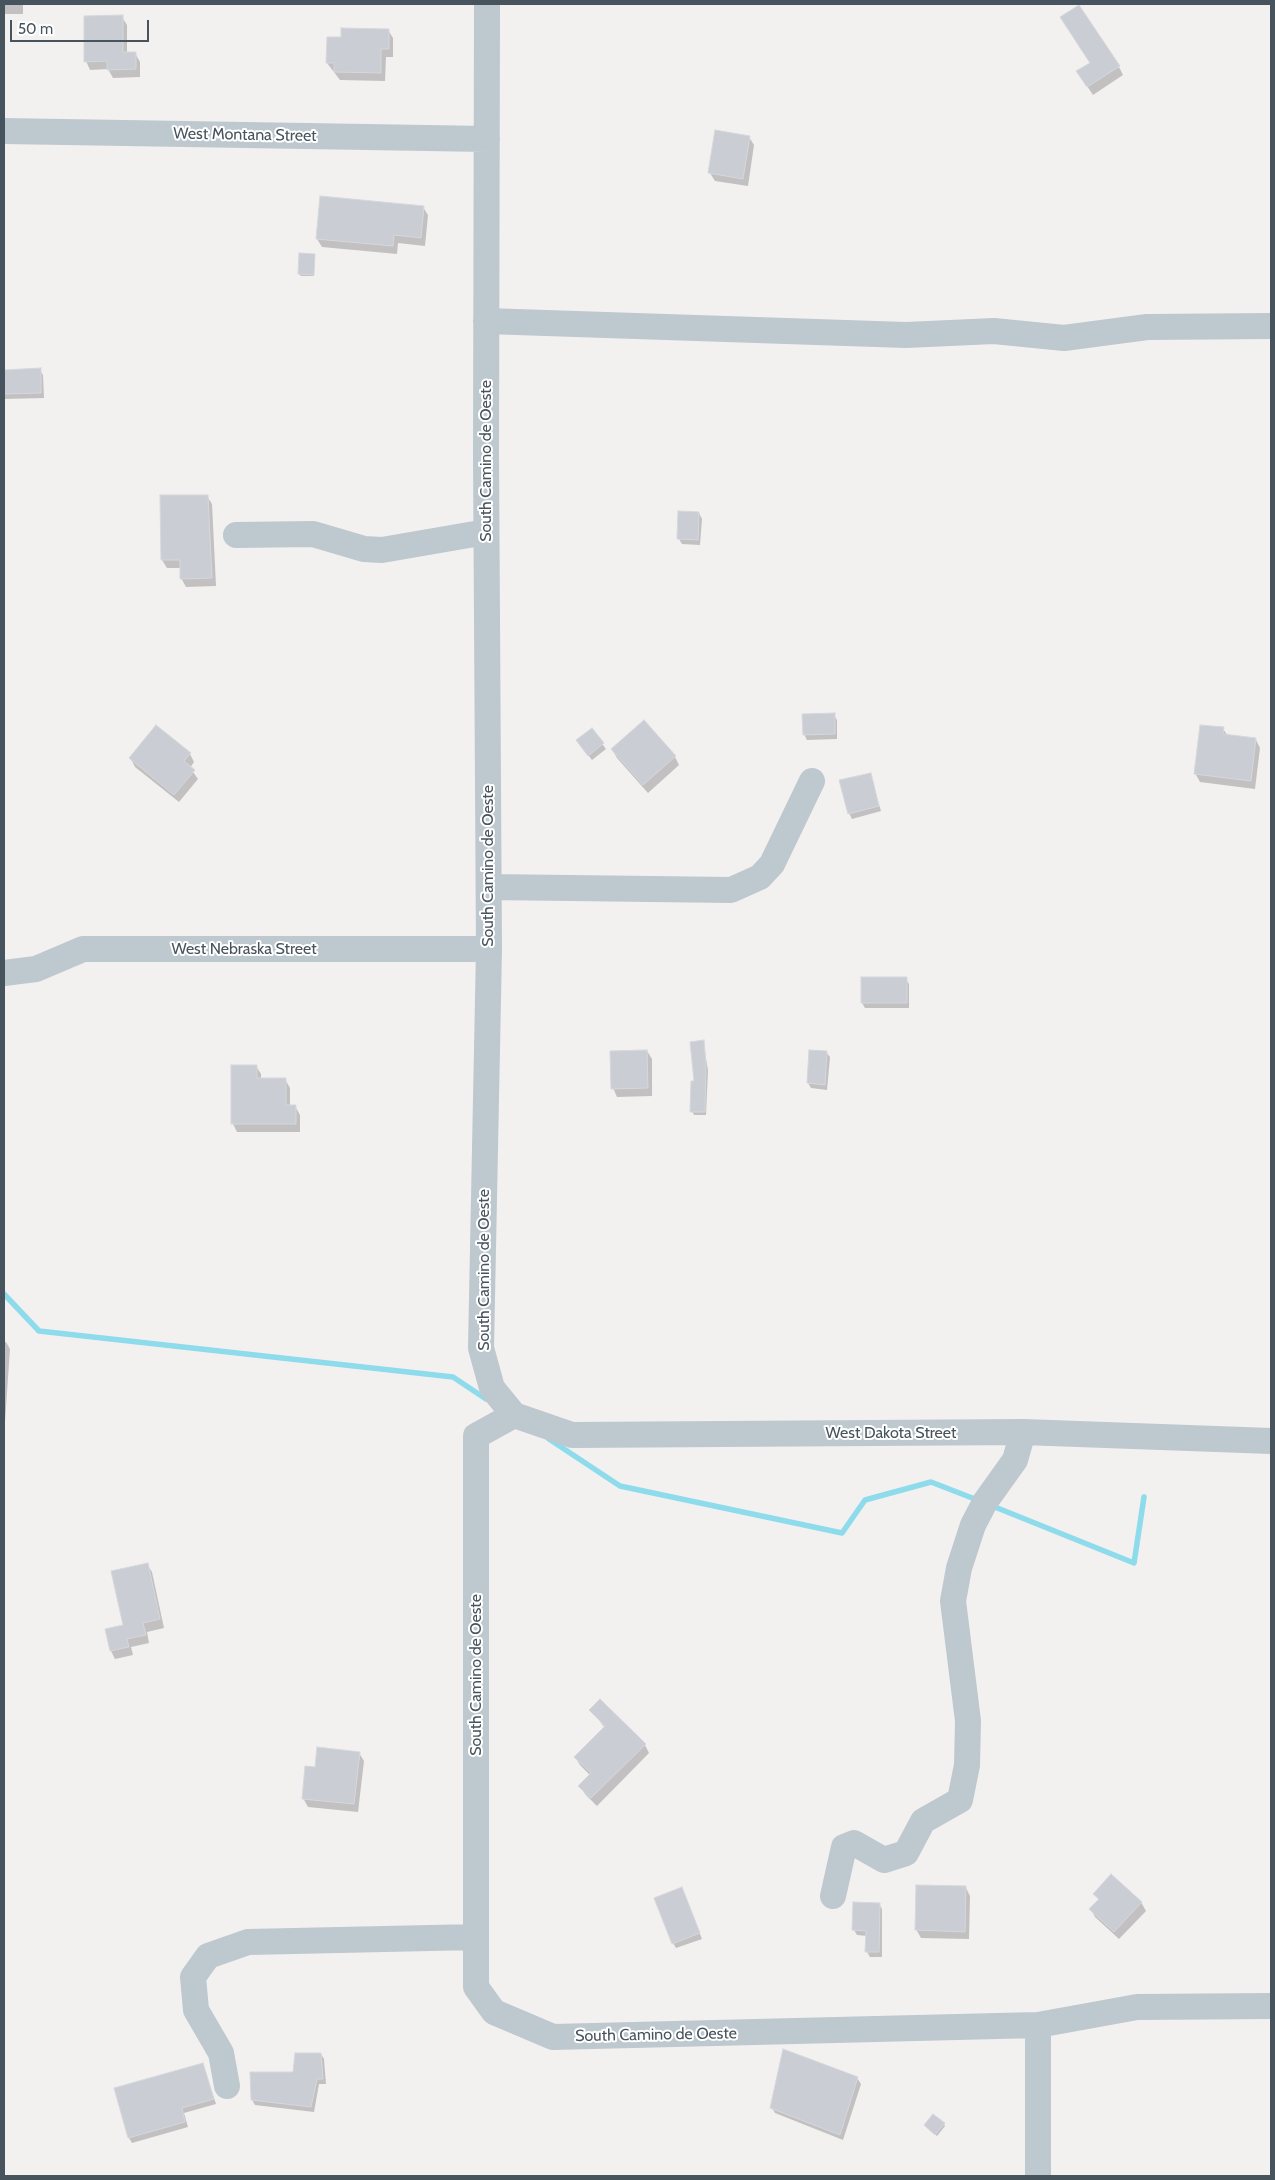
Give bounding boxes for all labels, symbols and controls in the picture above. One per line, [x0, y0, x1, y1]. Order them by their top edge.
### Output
scale bar [12, 10, 151, 42]
text: 50 m [18, 20, 53, 38]
street label: West Montana Street [173, 124, 317, 146]
street label: South Camino de Oeste [476, 380, 496, 542]
street label: South Camino de Oeste [478, 785, 498, 947]
street label: West Nebraska Street [171, 939, 317, 959]
street label: South Camino de Oeste [474, 1189, 494, 1351]
street label: West Dakota Street [826, 1423, 956, 1443]
street label: South Camino de Oeste [466, 1594, 486, 1756]
street label: South Camino de Oeste [575, 2024, 737, 2046]

